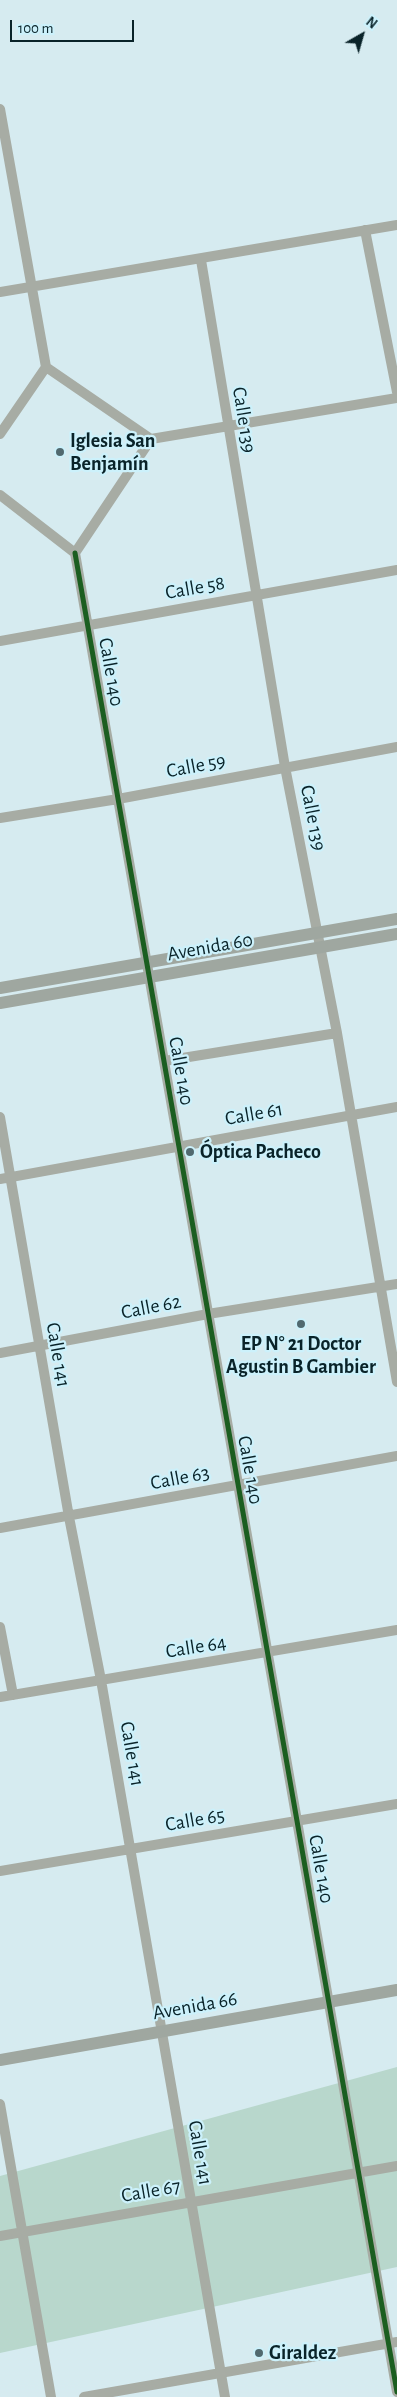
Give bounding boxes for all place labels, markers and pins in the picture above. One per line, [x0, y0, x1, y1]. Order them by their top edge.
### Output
place label: Iglesia San Benjamín [70, 429, 155, 476]
marker: Iglesia San Benjamín [54, 446, 66, 458]
place label: Óptica Pacheco [200, 1140, 321, 1164]
marker: Óptica Pacheco [184, 1146, 196, 1158]
marker: EP N° 21 Doctor Agustin B Gambier [295, 1318, 307, 1330]
place label: EP N° 21 Doctor Agustin B Gambier [226, 1332, 376, 1379]
place label: Giraldez [269, 2341, 336, 2365]
marker: Giraldez [253, 2347, 265, 2359]

